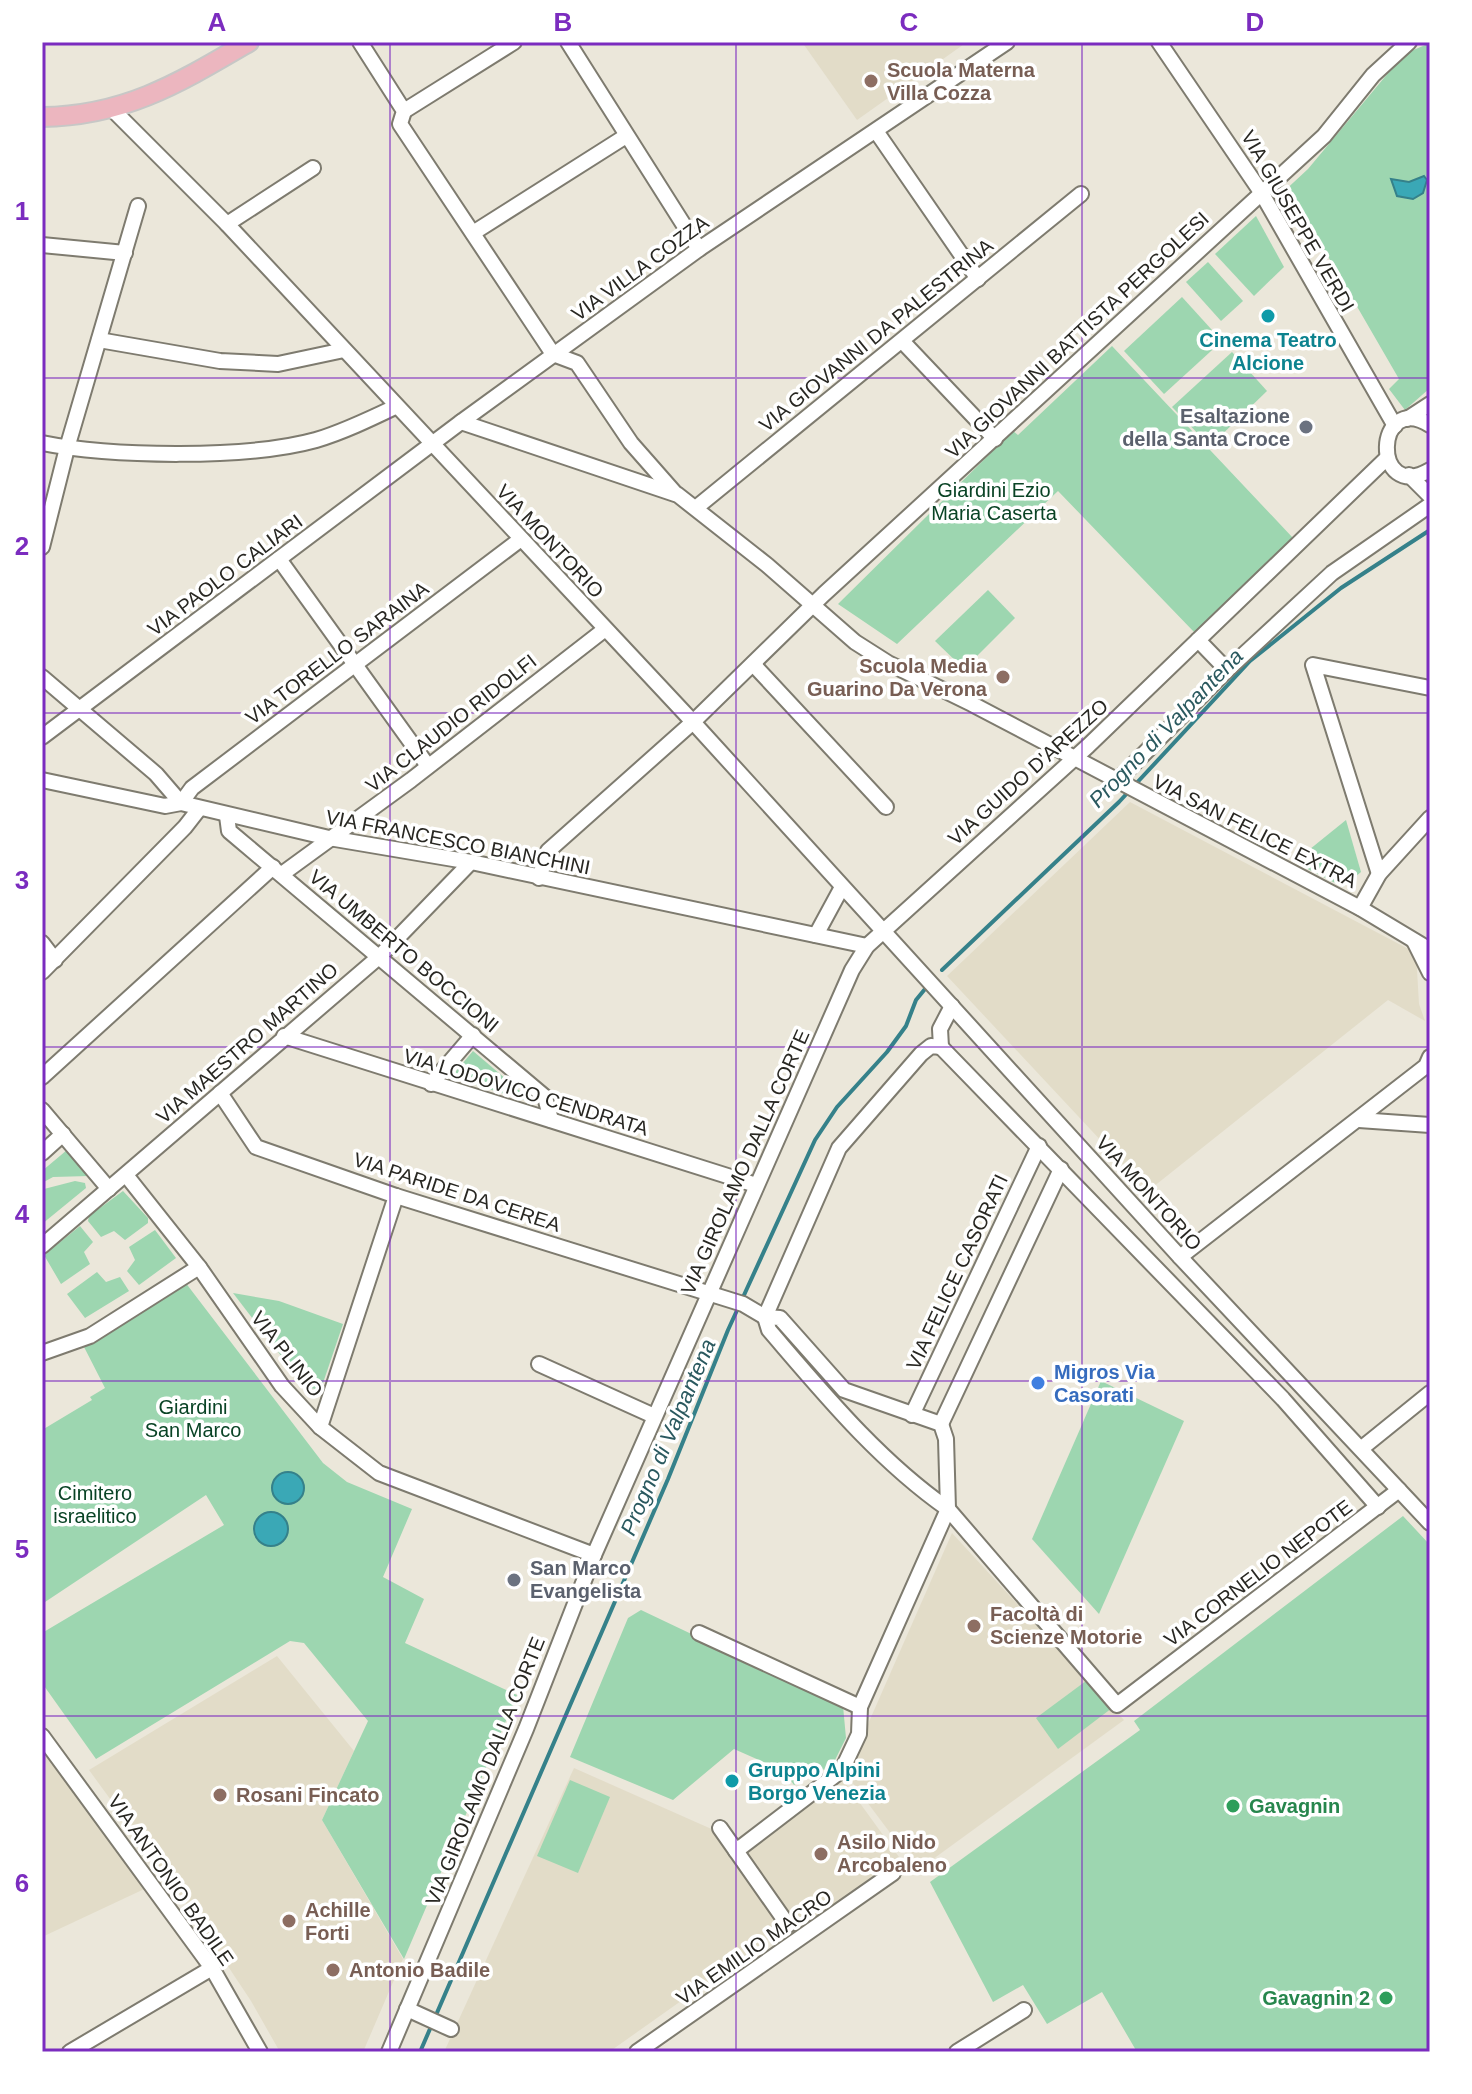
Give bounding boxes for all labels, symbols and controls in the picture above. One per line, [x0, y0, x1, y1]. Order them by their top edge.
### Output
text: A [208, 7, 227, 37]
text: B [554, 7, 572, 37]
text: C [900, 7, 919, 37]
text: D [1246, 7, 1264, 37]
place label: Scuola Materna Villa Cozza [887, 59, 1036, 104]
marker: Scuola Materna Villa Cozza [862, 72, 880, 90]
street label: VIA GIUSEPPE VERDI [1237, 126, 1359, 316]
text: 1 [15, 196, 29, 226]
street label: VIA GIOVANNI BATTISTA PERGOLESI [941, 207, 1213, 463]
street label: VIA VILLA COZZA [567, 211, 713, 325]
street label: VIA GIOVANNI DA PALESTRINA [755, 234, 998, 436]
marker: Cinema Teatro Alcione [1259, 307, 1277, 325]
place label: Cinema Teatro Alcione [1199, 329, 1337, 374]
place label: Esaltazione della Santa Croce [1122, 405, 1290, 450]
marker: Esaltazione della Santa Croce [1297, 418, 1315, 436]
park label: Giardini Ezio Maria Caserta [931, 479, 1058, 524]
street label: VIA MONTORIO [492, 480, 608, 602]
street label: VIA PAOLO CALIARI [144, 510, 306, 640]
text: 2 [15, 531, 29, 561]
street label: VIA TORELLO SARAINA [241, 577, 433, 729]
water label: Progno di Valpantena [1084, 643, 1248, 813]
street label: VIA CLAUDIO RIDOLFI [361, 650, 541, 796]
place label: Scuola Media Guarino Da Verona [807, 655, 988, 700]
marker: Scuola Media Guarino Da Verona [994, 668, 1012, 686]
street label: VIA GUIDO D'AREZZO [944, 695, 1112, 849]
street label: VIA SAN FELICE EXTRA [1149, 770, 1361, 892]
street label: VIA FRANCESCO BIANCHINI [324, 806, 592, 878]
text: 3 [15, 865, 29, 895]
street label: VIA UMBERTO BOCCIONI [305, 865, 503, 1037]
street label: VIA MAESTRO MARTINO [152, 958, 342, 1128]
street label: VIA GIROLAMO DALLA CORTE [676, 1026, 814, 1298]
street label: VIA LODOVICO CENDRATA [401, 1044, 652, 1140]
street label: VIA MONTORIO [1092, 1131, 1206, 1255]
street label: VIA PARIDE DA CEREA [351, 1148, 564, 1236]
street label: VIA FELICE CASORATI [902, 1171, 1012, 1373]
text: 4 [15, 1199, 30, 1229]
street label: VIA PLINIO [247, 1307, 327, 1401]
water label: Progno di Valpantena [615, 1335, 721, 1539]
place label: Migros Via Casorati [1054, 1361, 1156, 1406]
marker: Migros Via Casorati [1029, 1374, 1047, 1392]
park label: Giardini San Marco [145, 1396, 241, 1441]
park label: Cimitero israelitico [53, 1482, 137, 1527]
street label: VIA CORNELIO NEPOTE [1160, 1495, 1356, 1651]
text: 5 [15, 1534, 29, 1564]
place label: San Marco Evangelista [530, 1557, 642, 1602]
marker: San Marco Evangelista [505, 1571, 523, 1589]
place label: Facoltà di Scienze Motorie [990, 1603, 1142, 1648]
marker: Facoltà di Scienze Motorie [965, 1617, 983, 1635]
street label: VIA GIROLAMO DALLA CORTE [421, 1634, 549, 1908]
place label: Gruppo Alpini Borgo Venezia [748, 1759, 887, 1804]
marker: Gruppo Alpini Borgo Venezia [723, 1772, 741, 1790]
place label: Rosani Fincato [236, 1784, 379, 1806]
marker: Rosani Fincato [211, 1786, 229, 1804]
street label: VIA ANTONIO BADILE [104, 1791, 238, 1969]
place label: Gavagnin [1249, 1795, 1340, 1817]
marker: Gavagnin [1224, 1797, 1242, 1815]
place label: Asilo Nido Arcobaleno [837, 1831, 947, 1876]
marker: Asilo Nido Arcobaleno [812, 1845, 830, 1863]
text: 6 [15, 1868, 29, 1898]
street label: VIA EMILIO MACRO [672, 1885, 836, 2009]
place label: Achille Forti [305, 1899, 371, 1944]
marker: Achille Forti [280, 1912, 298, 1930]
place label: Antonio Badile [349, 1959, 490, 1981]
marker: Antonio Badile [324, 1961, 342, 1979]
place label: Gavagnin 2 [1262, 1987, 1370, 2009]
marker: Gavagnin 2 [1377, 1989, 1395, 2007]

